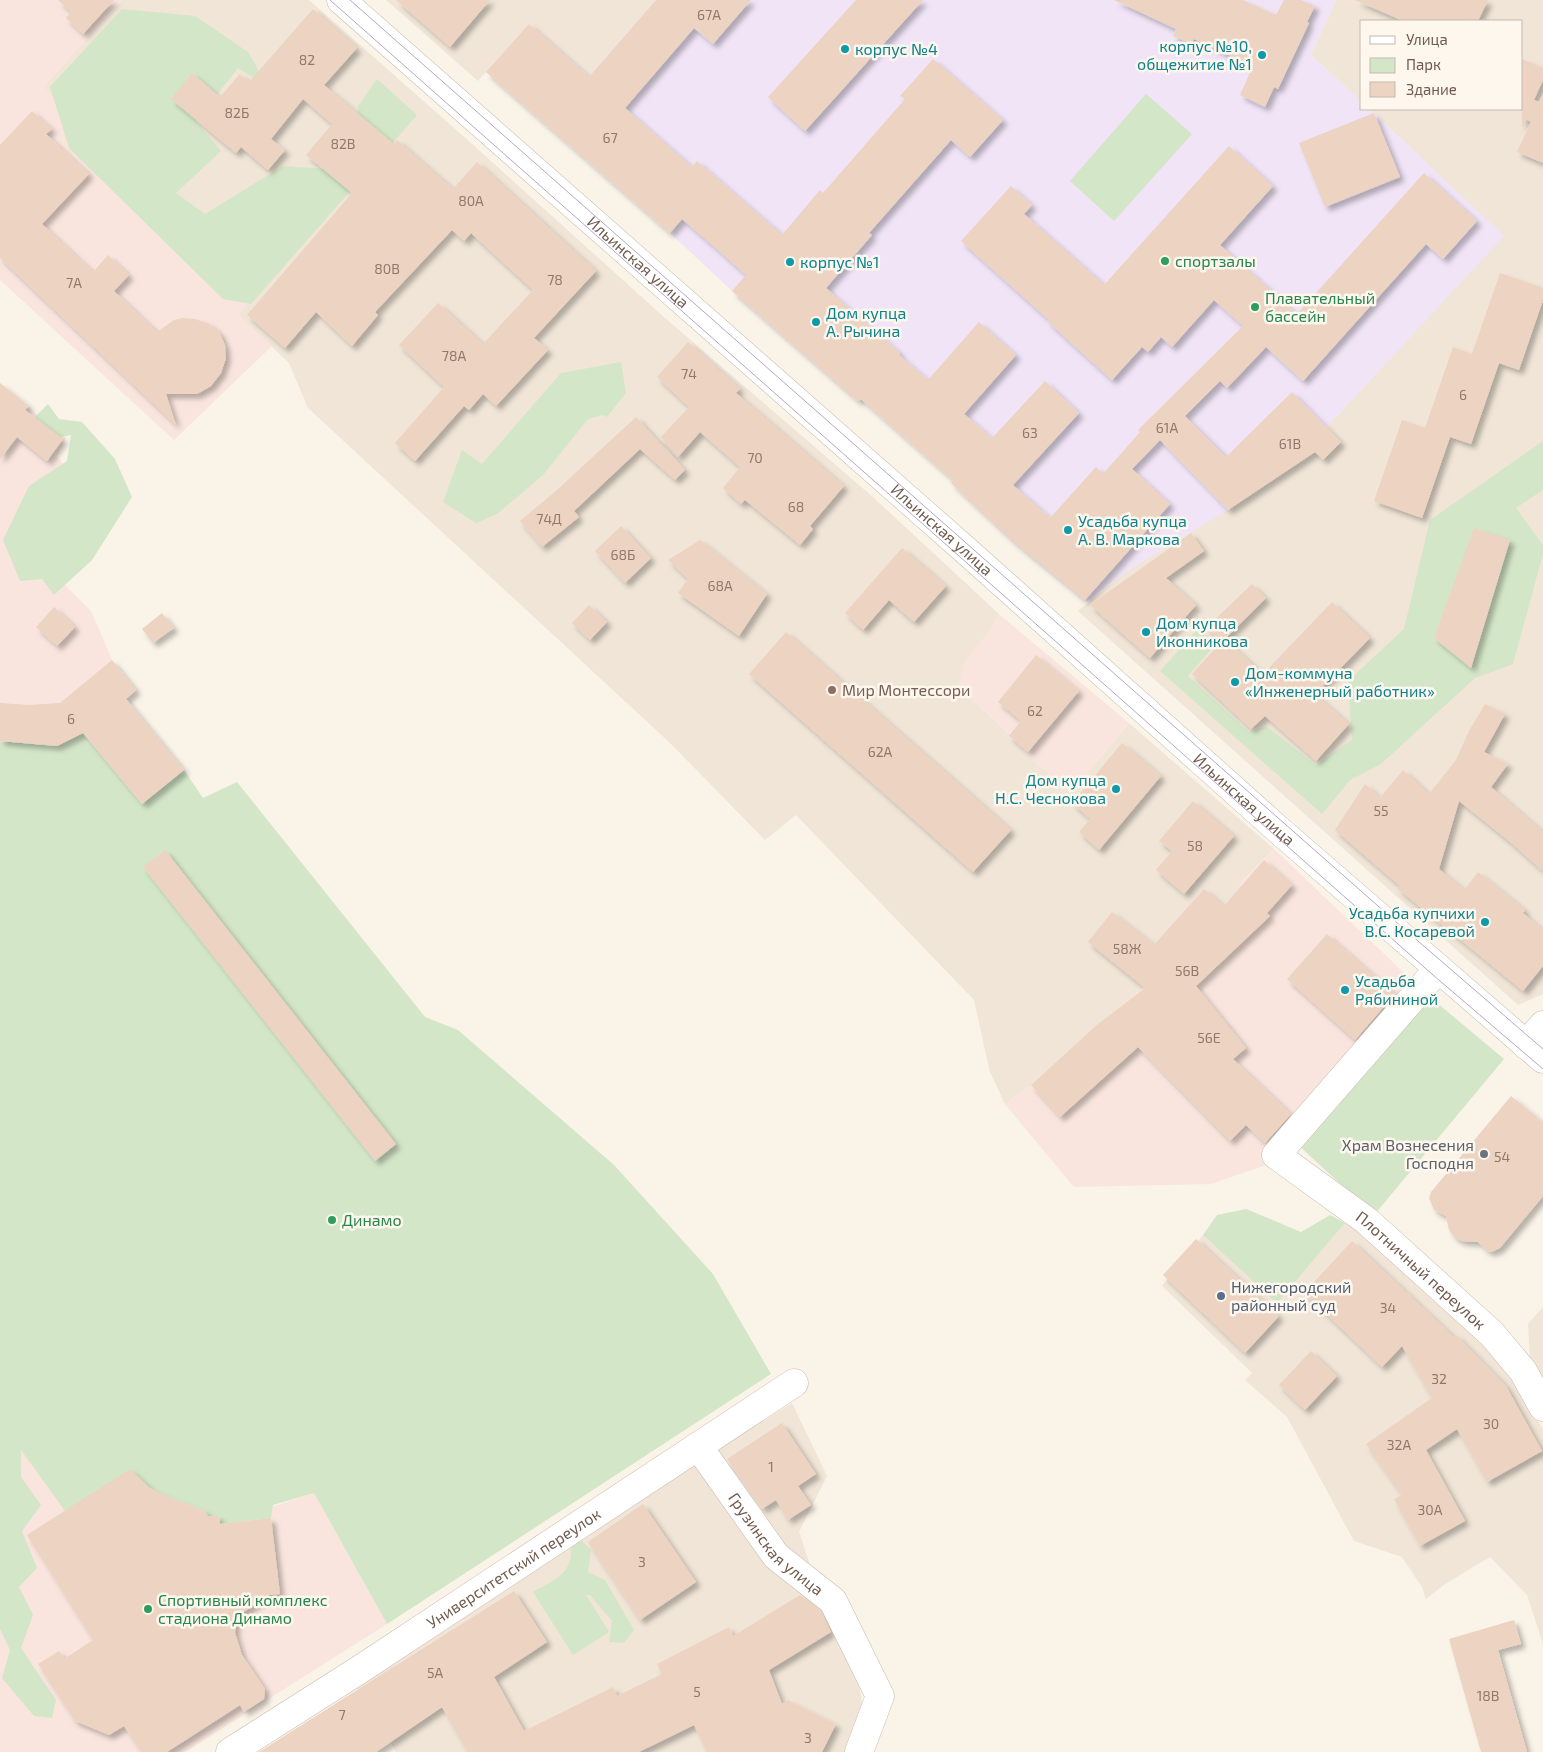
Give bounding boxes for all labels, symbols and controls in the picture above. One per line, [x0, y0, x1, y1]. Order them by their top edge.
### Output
house number: 67А [697, 6, 721, 23]
legend [1360, 20, 1523, 110]
text: Улица [1406, 30, 1448, 48]
place label: корпус №10, общежитие №1 [1137, 36, 1252, 73]
place label: корпус №4 [855, 39, 938, 59]
marker: корпус №4 [839, 43, 851, 55]
marker: корпус №10, общежитие №1 [1256, 49, 1268, 61]
house number: 82 [299, 51, 315, 68]
text: Парк [1406, 55, 1441, 73]
text: Здание [1406, 80, 1457, 98]
house number: 82Б [225, 104, 249, 121]
house number: 67 [602, 129, 618, 146]
house number: 82В [330, 135, 356, 152]
house number: 80А [458, 192, 484, 209]
street label: Ильинская улица [584, 212, 693, 311]
place label: спортзалы [1175, 251, 1256, 270]
place label: корпус №1 [800, 252, 880, 272]
marker: спортзалы [1159, 255, 1171, 267]
marker: корпус №1 [784, 256, 796, 268]
house number: 80В [374, 260, 400, 277]
house number: 78 [547, 271, 563, 288]
house number: 7А [66, 274, 82, 291]
place label: Плавательный бассейн [1265, 288, 1375, 325]
marker: Плавательный бассейн [1249, 301, 1261, 313]
place label: Дом купца А. Рычина [826, 303, 906, 340]
marker: Дом купца А. Рычина [810, 316, 822, 328]
house number: 78А [442, 347, 466, 364]
house number: 74 [681, 365, 697, 382]
house number: 6 [1459, 386, 1467, 403]
house number: 61А [1156, 419, 1178, 436]
house number: 63 [1022, 424, 1038, 441]
house number: 61В [1279, 435, 1301, 452]
house number: 70 [747, 449, 763, 466]
street label: Ильинская улица [888, 479, 997, 579]
house number: 68 [788, 498, 804, 515]
house number: 74Д [536, 510, 562, 527]
place label: Усадьба купца А. В. Маркова [1078, 511, 1187, 548]
marker: Усадьба купца А. В. Маркова [1062, 524, 1074, 536]
house number: 68Б [611, 546, 635, 563]
house number: 68А [707, 577, 733, 594]
place label: Дом купца Иконникова [1156, 613, 1248, 650]
marker: Дом купца Иконникова [1140, 626, 1152, 638]
place label: Дом-коммуна «Инженерный работник» [1245, 663, 1435, 700]
marker: Дом-коммуна «Инженерный работник» [1229, 676, 1241, 688]
place label: Мир Монтессори [842, 680, 971, 699]
marker: Мир Монтессори [826, 684, 838, 696]
house number: 62 [1027, 702, 1043, 719]
house number: 6 [67, 710, 75, 727]
house number: 62А [868, 743, 893, 760]
street label: Ильинская улица [1190, 749, 1299, 849]
place label: Дом купца Н.С. Чеснокова [995, 770, 1106, 807]
marker: Дом купца Н.С. Чеснокова [1110, 783, 1122, 795]
house number: 55 [1373, 802, 1389, 819]
house number: 58 [1187, 837, 1203, 854]
place label: Усадьба купчихи В.С. Косаревой [1349, 903, 1475, 940]
marker: Усадьба купчихи В.С. Косаревой [1479, 916, 1491, 928]
house number: 58Ж [1113, 940, 1142, 957]
house number: 56В [1175, 962, 1199, 979]
place label: Усадьба Рябининой [1355, 971, 1438, 1008]
marker: Усадьба Рябининой [1339, 984, 1351, 996]
house number: 56Е [1197, 1029, 1221, 1046]
place label: Храм Вознесения Господня [1342, 1135, 1474, 1172]
marker: Храм Вознесения Господня [1478, 1148, 1490, 1160]
house number: 54 [1494, 1148, 1510, 1165]
street label: Плотничный переулок [1353, 1206, 1490, 1333]
place label: Динамо [342, 1210, 402, 1229]
marker: Динамо [326, 1214, 338, 1226]
place label: Нижегородский районный суд [1231, 1277, 1351, 1315]
marker: Нижегородский районный суд [1215, 1290, 1227, 1302]
house number: 34 [1380, 1299, 1396, 1316]
house number: 32 [1431, 1370, 1447, 1387]
house number: 30 [1483, 1415, 1499, 1432]
house number: 32А [1387, 1436, 1411, 1453]
house number: 1 [768, 1458, 774, 1475]
street label: Грузинская улица [725, 1489, 828, 1599]
house number: 30А [1418, 1501, 1443, 1518]
street label: Университетский переулок [423, 1503, 604, 1632]
house number: 3 [638, 1553, 646, 1570]
place label: Спортивный комплекс стадиона Динамо [158, 1590, 328, 1627]
marker: Спортивный комплекс стадиона Динамо [142, 1603, 154, 1615]
house number: 5А [427, 1664, 443, 1681]
house number: 5 [693, 1683, 701, 1700]
house number: 18В [1477, 1687, 1499, 1704]
house number: 7 [338, 1706, 346, 1723]
house number: 3 [804, 1729, 812, 1746]

